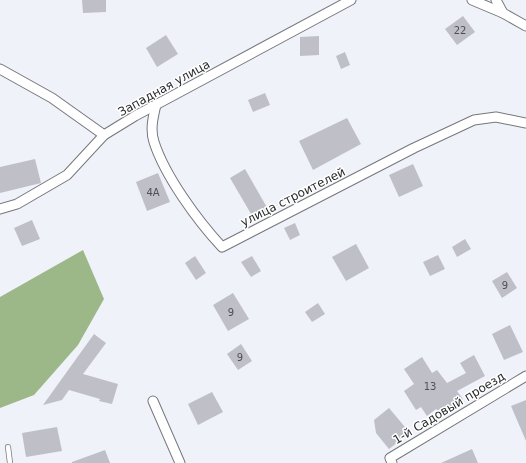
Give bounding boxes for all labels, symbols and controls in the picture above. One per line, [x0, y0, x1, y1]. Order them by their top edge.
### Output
house number: 22 [454, 25, 466, 36]
street label: Западная улица [116, 57, 212, 119]
street label: улица строителей [238, 165, 348, 229]
house number: 4А [146, 187, 160, 198]
house number: 9 [502, 280, 508, 291]
house number: 9 [228, 307, 234, 318]
house number: 9 [237, 352, 243, 363]
street label: 1-й Садовый проезд [391, 369, 507, 447]
house number: 13 [424, 381, 436, 392]

